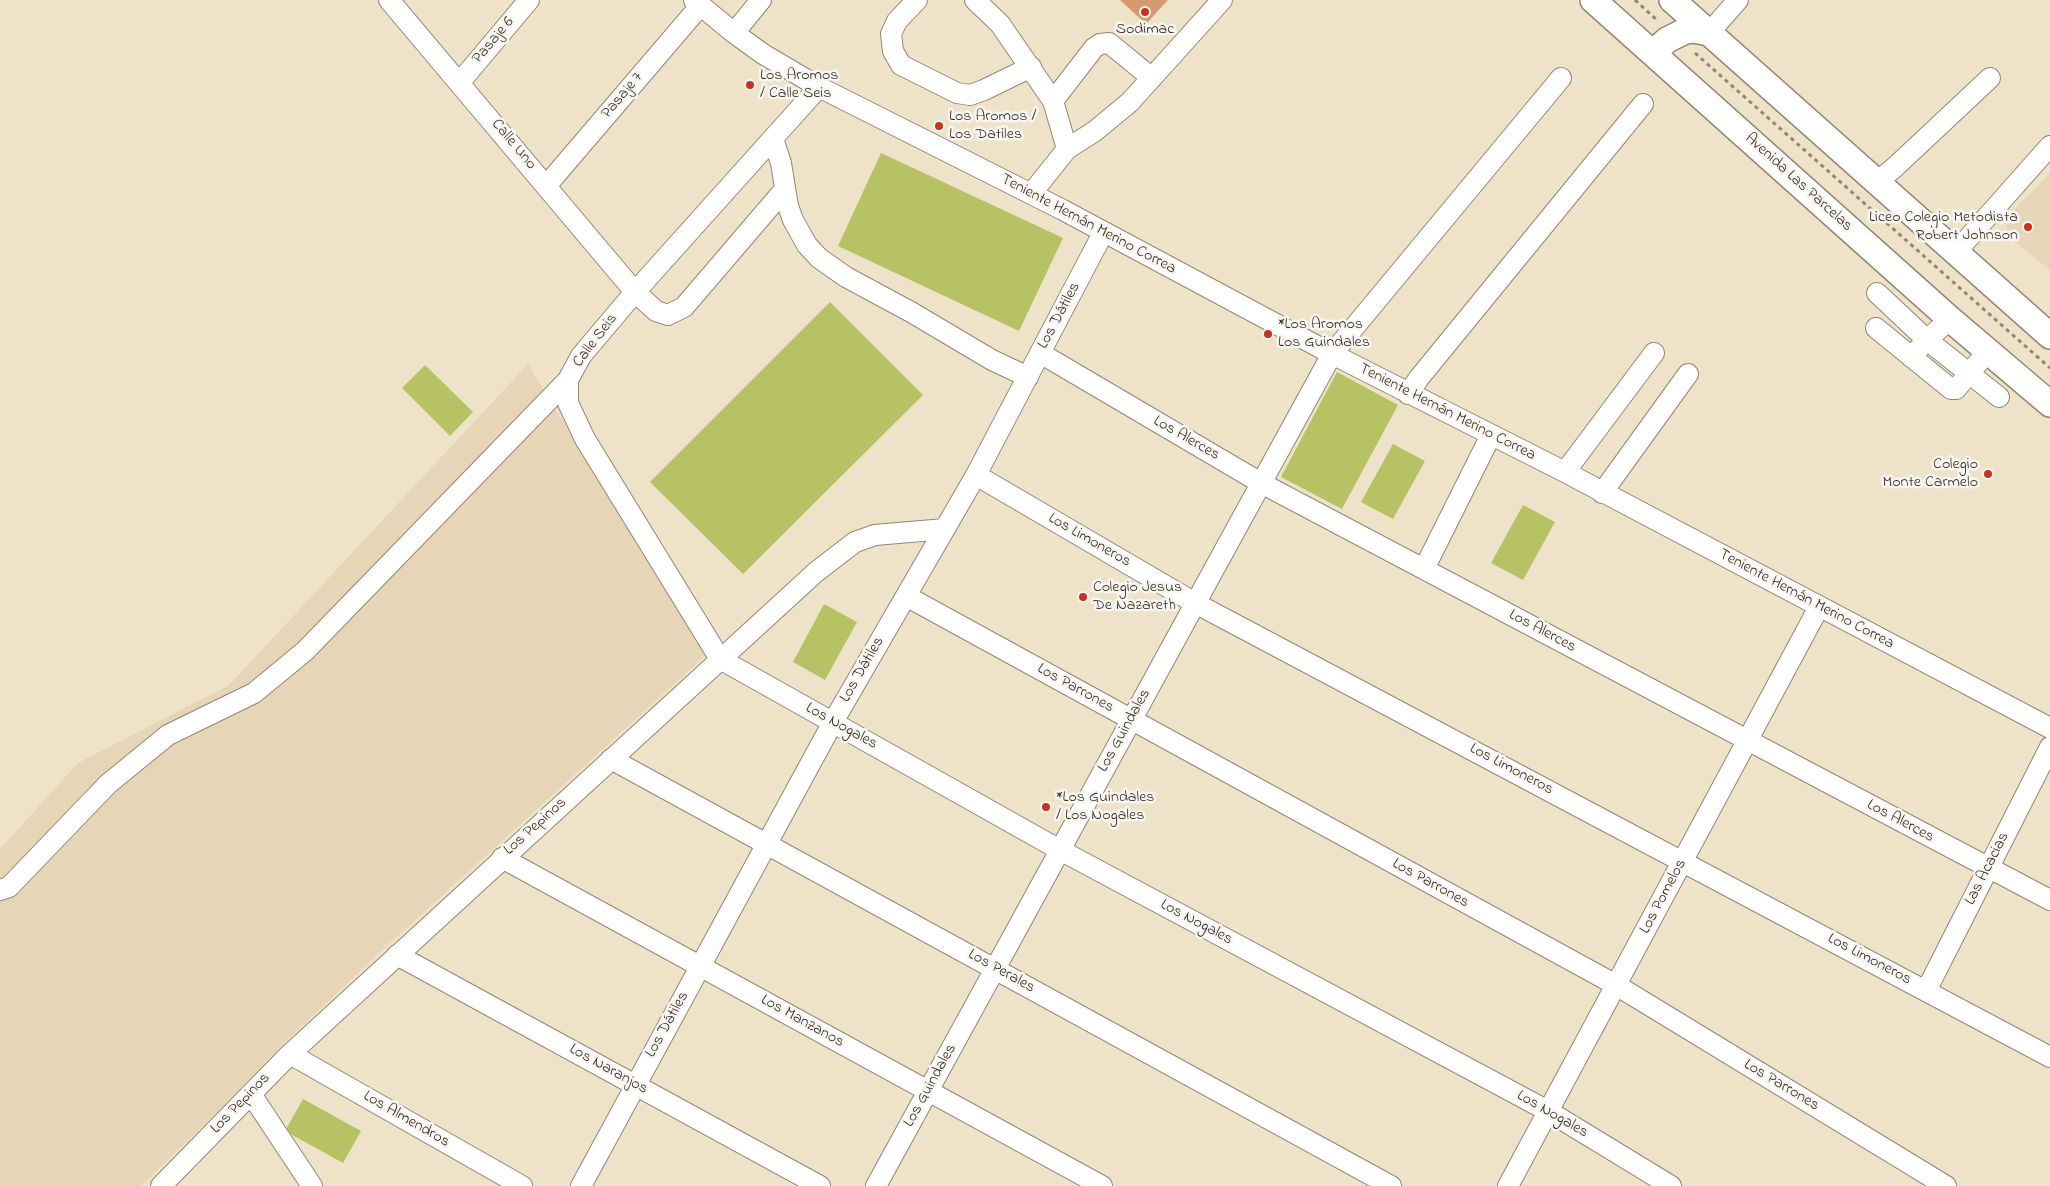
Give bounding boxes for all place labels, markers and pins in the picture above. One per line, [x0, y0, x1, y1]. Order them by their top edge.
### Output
marker: Sodimac [1139, 6, 1151, 18]
place label: Sodimac [1116, 20, 1174, 40]
place label: Los Aromos / Calle Seis [760, 66, 838, 104]
marker: Los Aromos / Calle Seis [744, 79, 756, 91]
place label: Los Aromos / Los Datiles [949, 107, 1036, 145]
marker: Los Aromos / Los Datiles [933, 120, 945, 132]
place label: Liceo Colegio Metodista Robert Johnson [1869, 208, 2018, 246]
marker: Liceo Colegio Metodista Robert Johnson [2022, 221, 2034, 233]
place label: *Los Aromos Los Guindales [1278, 315, 1370, 353]
marker: *Los Aromos Los Guindales [1262, 328, 1274, 340]
place label: Colegio Monte Carmelo [1883, 455, 1978, 493]
marker: Colegio Monte Carmelo [1982, 468, 1994, 480]
place label: Colegio Jesus De Nazareth [1093, 578, 1182, 616]
marker: Colegio Jesus De Nazareth [1077, 591, 1089, 603]
place label: *Los Guindales / Los Nogales [1056, 788, 1155, 826]
marker: *Los Guindales / Los Nogales [1040, 801, 1052, 813]

